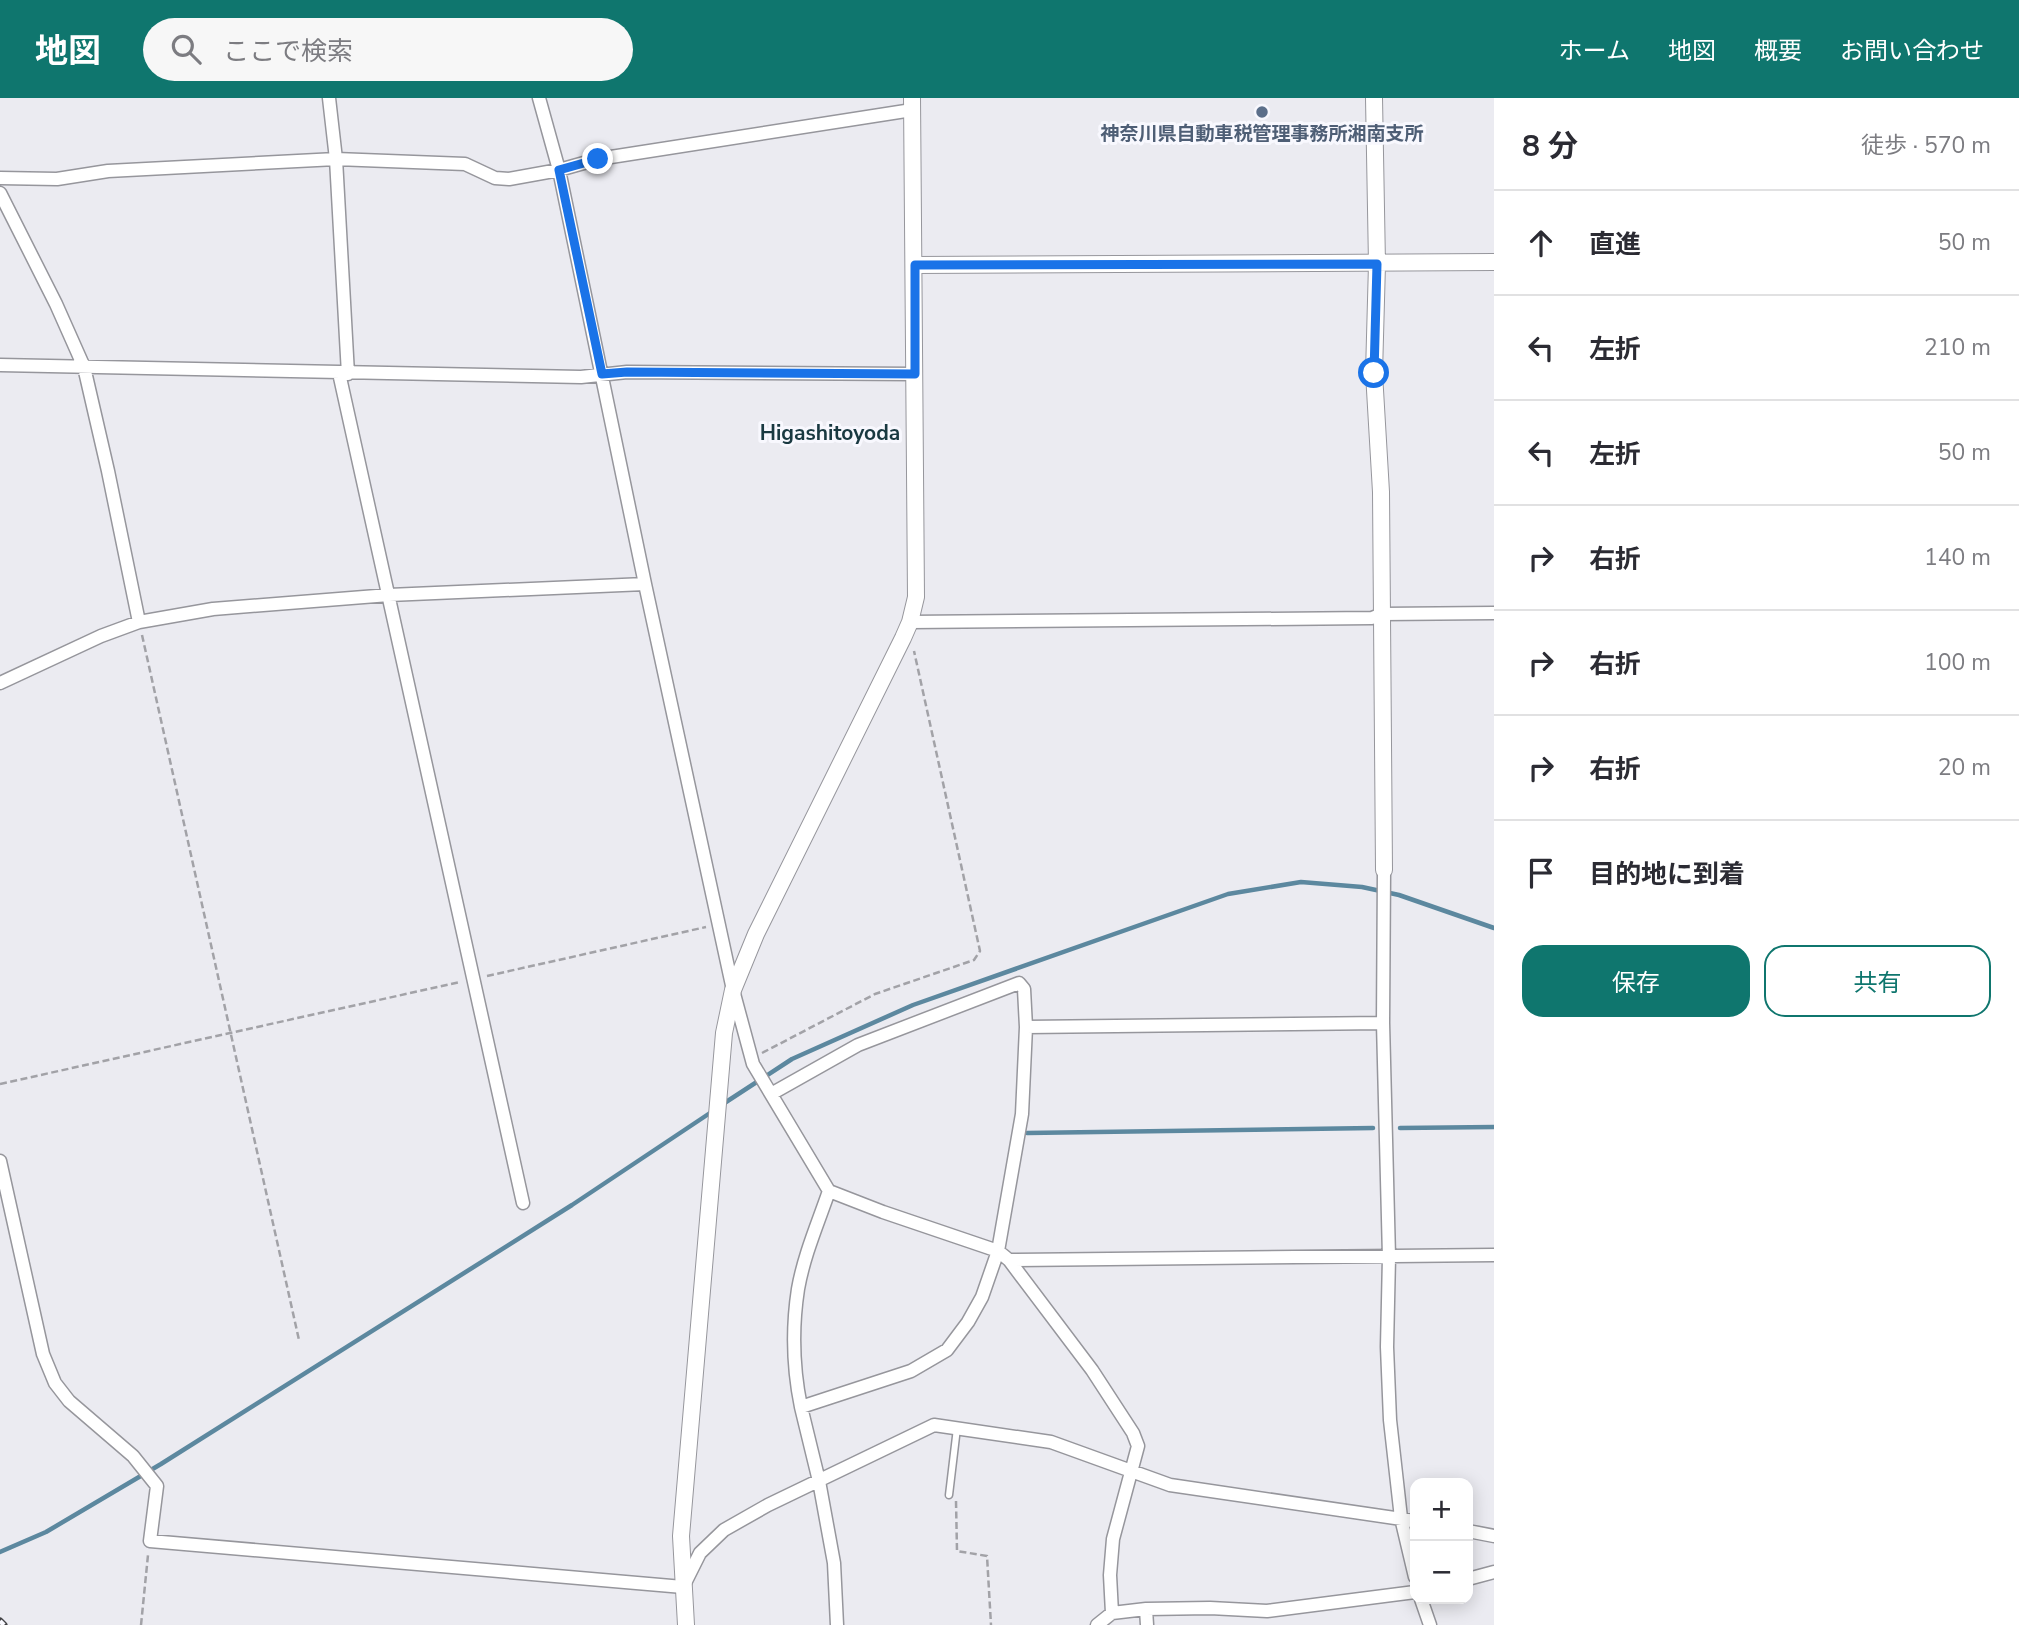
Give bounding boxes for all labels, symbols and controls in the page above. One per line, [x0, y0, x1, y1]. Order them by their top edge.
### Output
search box [143, 18, 633, 81]
text: 地図 [35, 29, 101, 74]
icon: search [167, 30, 205, 68]
text: ここで検索 [223, 34, 353, 69]
text: ホーム [1559, 35, 1630, 67]
text: 地図 [1668, 35, 1716, 67]
text: 概要 [1754, 35, 1802, 67]
text: お問い合わせ [1840, 35, 1984, 67]
marker: 神奈川県自動車税管理事務所湘南支所 [1254, 104, 1270, 120]
place label: 神奈川県自動車税管理事務所湘南支所 [1100, 121, 1424, 147]
text: 8 分 [1522, 126, 1578, 167]
text: 徒歩 · 570 m [1861, 130, 1991, 161]
route end [582, 143, 613, 174]
icon: ahead [1522, 224, 1560, 262]
text: 直進 [1589, 227, 1641, 262]
text: 50 m [1938, 227, 1991, 258]
icon: left [1522, 329, 1560, 367]
text: 左折 [1589, 332, 1641, 367]
text: 210 m [1924, 332, 1991, 363]
route start [1358, 357, 1389, 388]
district label: Higashitoyoda [760, 419, 900, 447]
icon: left [1522, 434, 1560, 472]
text: 左折 [1589, 437, 1641, 472]
text: 50 m [1938, 437, 1991, 468]
icon: right [1522, 539, 1560, 577]
text: 右折 [1589, 542, 1641, 577]
text: 140 m [1924, 542, 1991, 573]
icon: right [1522, 644, 1560, 682]
text: 右折 [1589, 647, 1641, 682]
text: 100 m [1924, 647, 1991, 678]
icon: right [1522, 749, 1560, 787]
text: 右折 [1589, 752, 1641, 787]
text: 20 m [1938, 752, 1991, 783]
icon: arrive [1522, 854, 1560, 892]
text: 目的地に到着 [1589, 857, 1745, 892]
button: 保存 [1522, 945, 1750, 1017]
button: 共有 [1764, 945, 1991, 1017]
map controls [1410, 1478, 1473, 1604]
button: + [1410, 1478, 1473, 1541]
button: − [1410, 1541, 1473, 1604]

